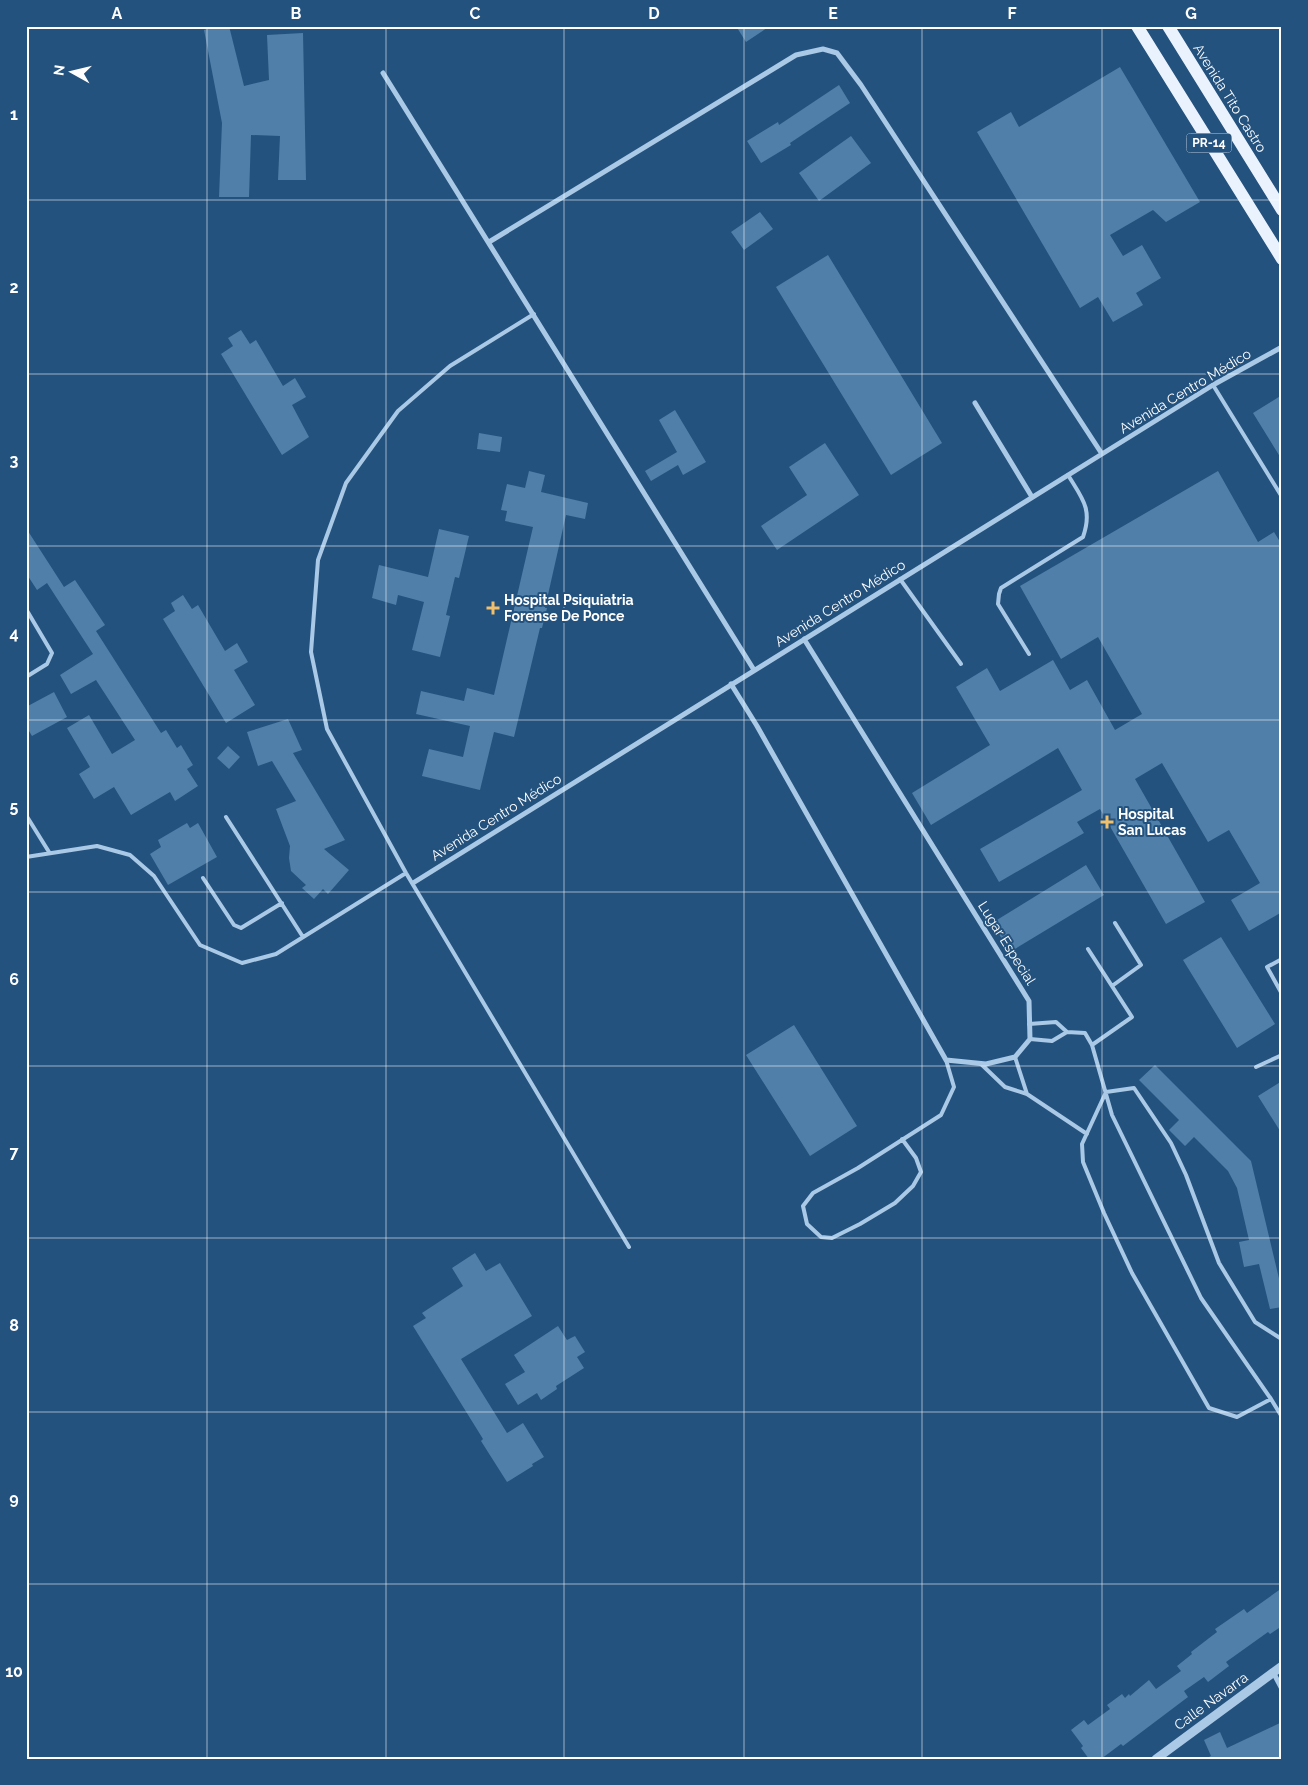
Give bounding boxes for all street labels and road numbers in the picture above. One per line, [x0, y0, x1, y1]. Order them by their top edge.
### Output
street label: Avenida Tito Castro [1190, 41, 1270, 155]
road number: PR-14 [1186, 134, 1232, 152]
street label: Avenida Centro Médico [1116, 345, 1254, 437]
street label: Avenida Centro Médico [772, 556, 908, 650]
street label: Avenida Centro Médico [428, 770, 564, 864]
street label: Lugar Especial [975, 898, 1039, 988]
street label: Calle Navarra [1171, 1669, 1251, 1733]

